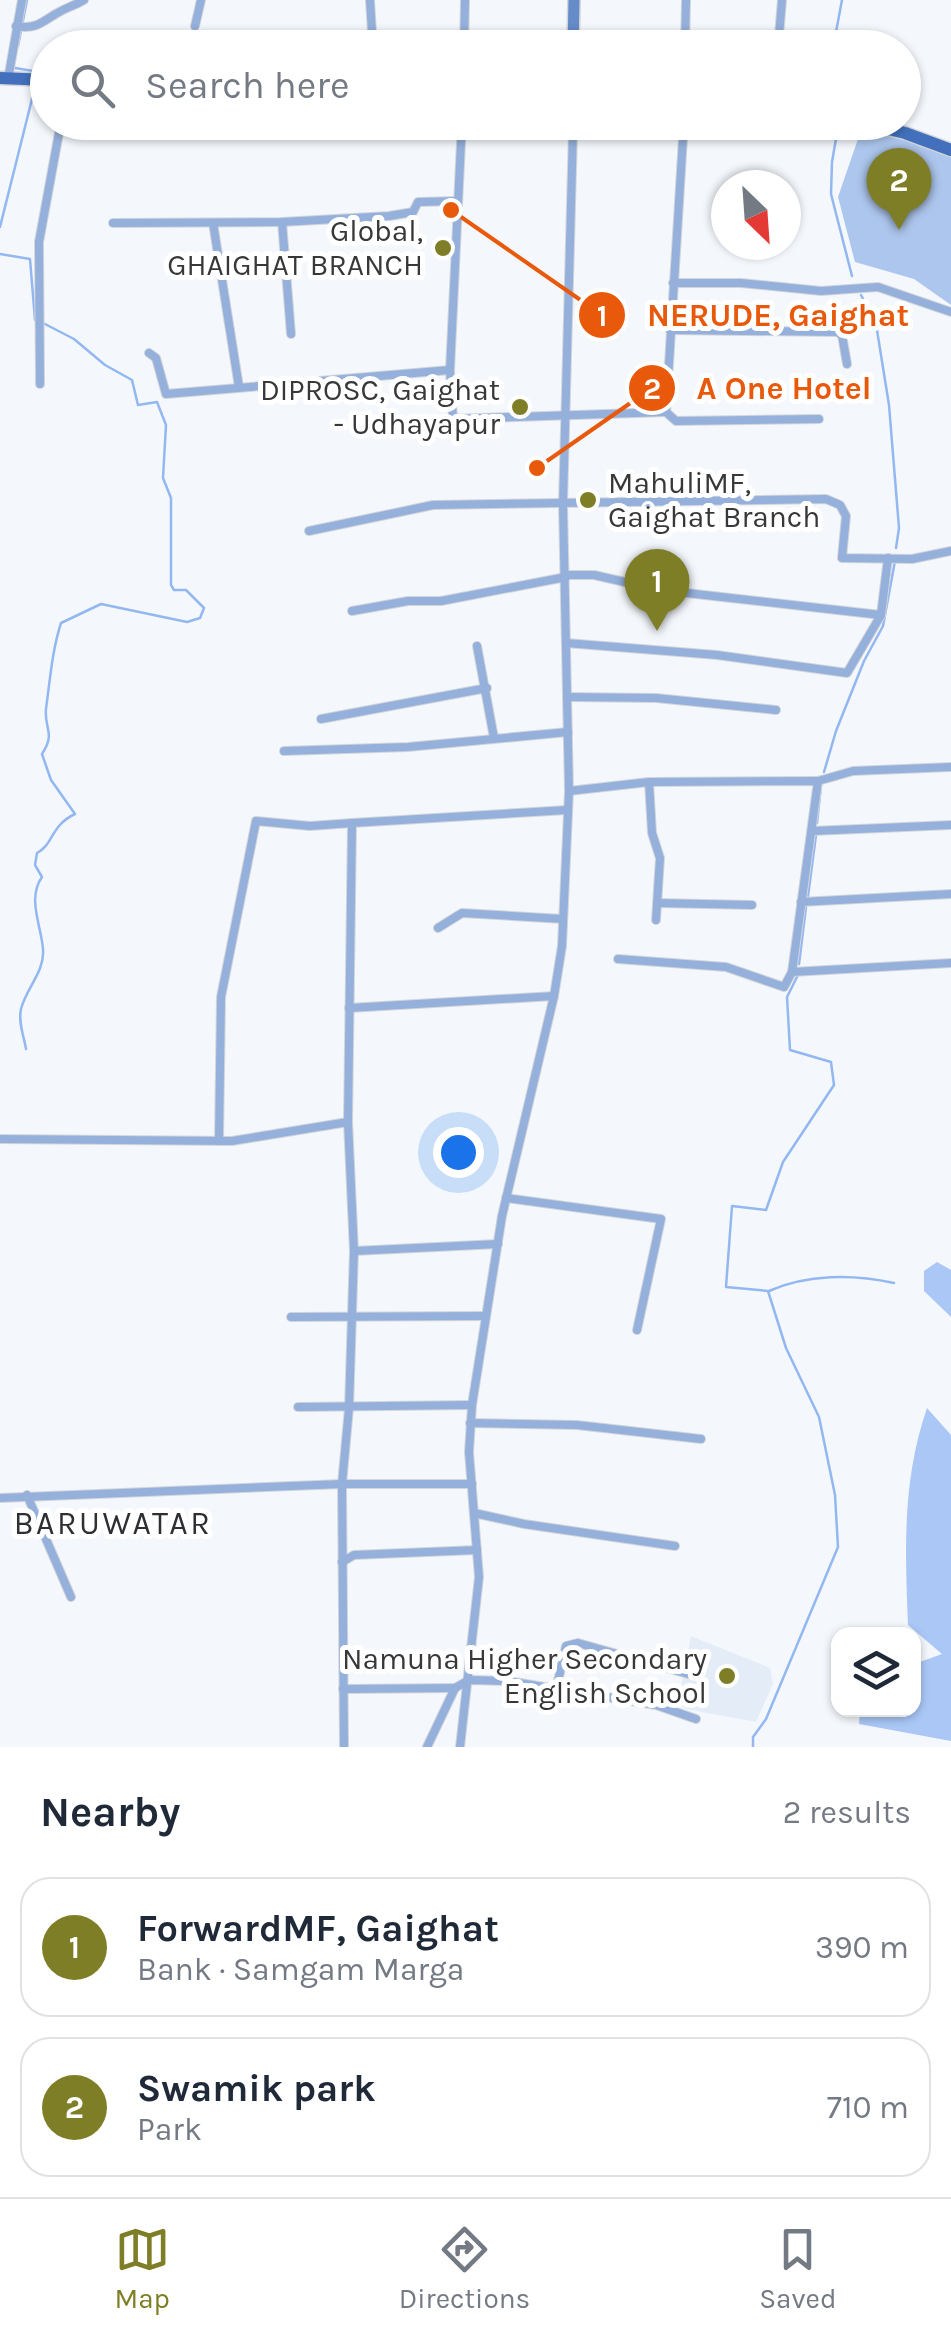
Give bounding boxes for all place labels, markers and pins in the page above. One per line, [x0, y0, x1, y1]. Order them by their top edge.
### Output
pin: 2 [866, 148, 932, 230]
place label: Global, GHAIGHAT BRANCH [167, 213, 423, 283]
marker: Global, GHAIGHAT BRANCH [432, 237, 454, 259]
callout: NERUDE, Gaighat [577, 284, 929, 346]
callout: A One Hotel [627, 357, 892, 419]
place label: DIPROSC, Gaighat - Udhayapur [260, 372, 500, 442]
marker: DIPROSC, Gaighat - Udhayapur [509, 396, 531, 418]
place label: MahuliMF, Gaighat Branch [608, 465, 820, 535]
marker: MahuliMF, Gaighat Branch [577, 489, 599, 511]
pin: 1 [624, 548, 690, 631]
place label: Namuna Higher Secondary English School [342, 1641, 707, 1711]
marker: Namuna Higher Secondary English School [716, 1665, 738, 1687]

